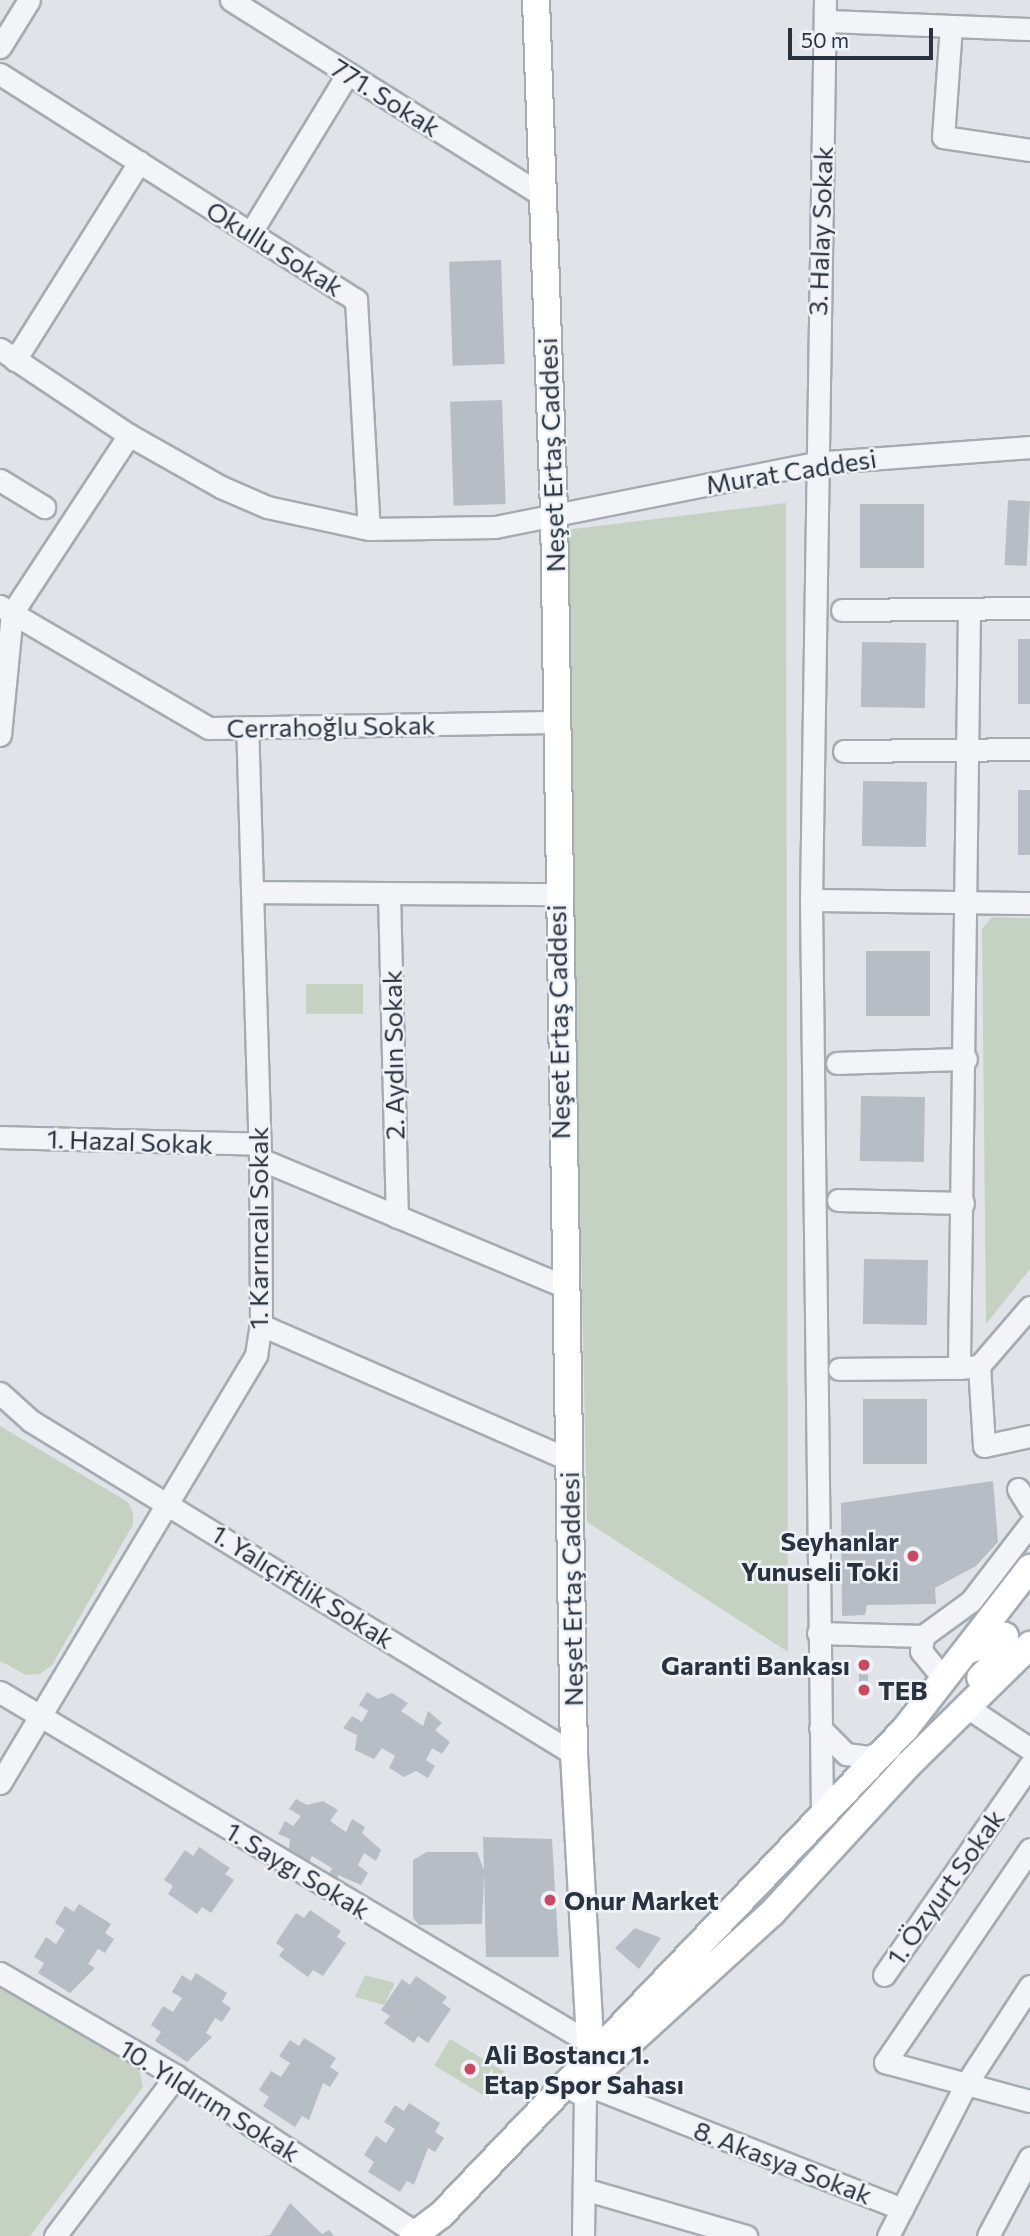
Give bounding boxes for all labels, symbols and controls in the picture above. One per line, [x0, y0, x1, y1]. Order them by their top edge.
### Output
scale bar [792, 14, 937, 58]
text: 50 m [801, 27, 849, 52]
street label: 771. Sokak [326, 51, 446, 143]
street label: 3. Halay Sokak [801, 146, 839, 316]
street label: Okullu Sokak [201, 194, 349, 302]
street label: Neşet Ertaş Caddesi [531, 337, 571, 573]
street label: Murat Caddesi [703, 442, 879, 500]
street label: Cerrahoğlu Sokak [226, 709, 436, 743]
street label: Neşet Ertaş Caddesi [540, 904, 576, 1140]
street label: 2. Aydın Sokak [376, 970, 410, 1140]
street label: 1. Hazal Sokak [47, 1123, 213, 1159]
street label: 1. Karıncalı Sokak [242, 1127, 274, 1329]
street label: Neşet Ertaş Caddesi [553, 1471, 589, 1707]
street label: 1. Yalıçiftlik Sokak [206, 1517, 400, 1655]
place label: Seyhanlar Yunuseli Toki [741, 1525, 899, 1586]
marker: Seyhanlar Yunuseli Toki [905, 1548, 921, 1564]
place label: Garanti Bankası [661, 1649, 850, 1681]
marker: Garanti Bankası [856, 1657, 872, 1673]
place label: TEB [878, 1674, 928, 1706]
marker: TEB [856, 1682, 872, 1698]
street label: 1. Özyurt Sokak [880, 1803, 1010, 1971]
street label: 1. Saygı Sokak [220, 1815, 376, 1925]
place label: Onur Market [564, 1884, 719, 1916]
marker: Onur Market [542, 1892, 558, 1908]
street label: 10. Yıldırım Sokak [114, 2032, 306, 2168]
place label: Ali Bostancı 1. Etap Spor Sahası [484, 2038, 684, 2100]
marker: Ali Bostancı 1. Etap Spor Sahası [462, 2061, 478, 2077]
street label: 8. Akasya Sokak [690, 2114, 876, 2210]

